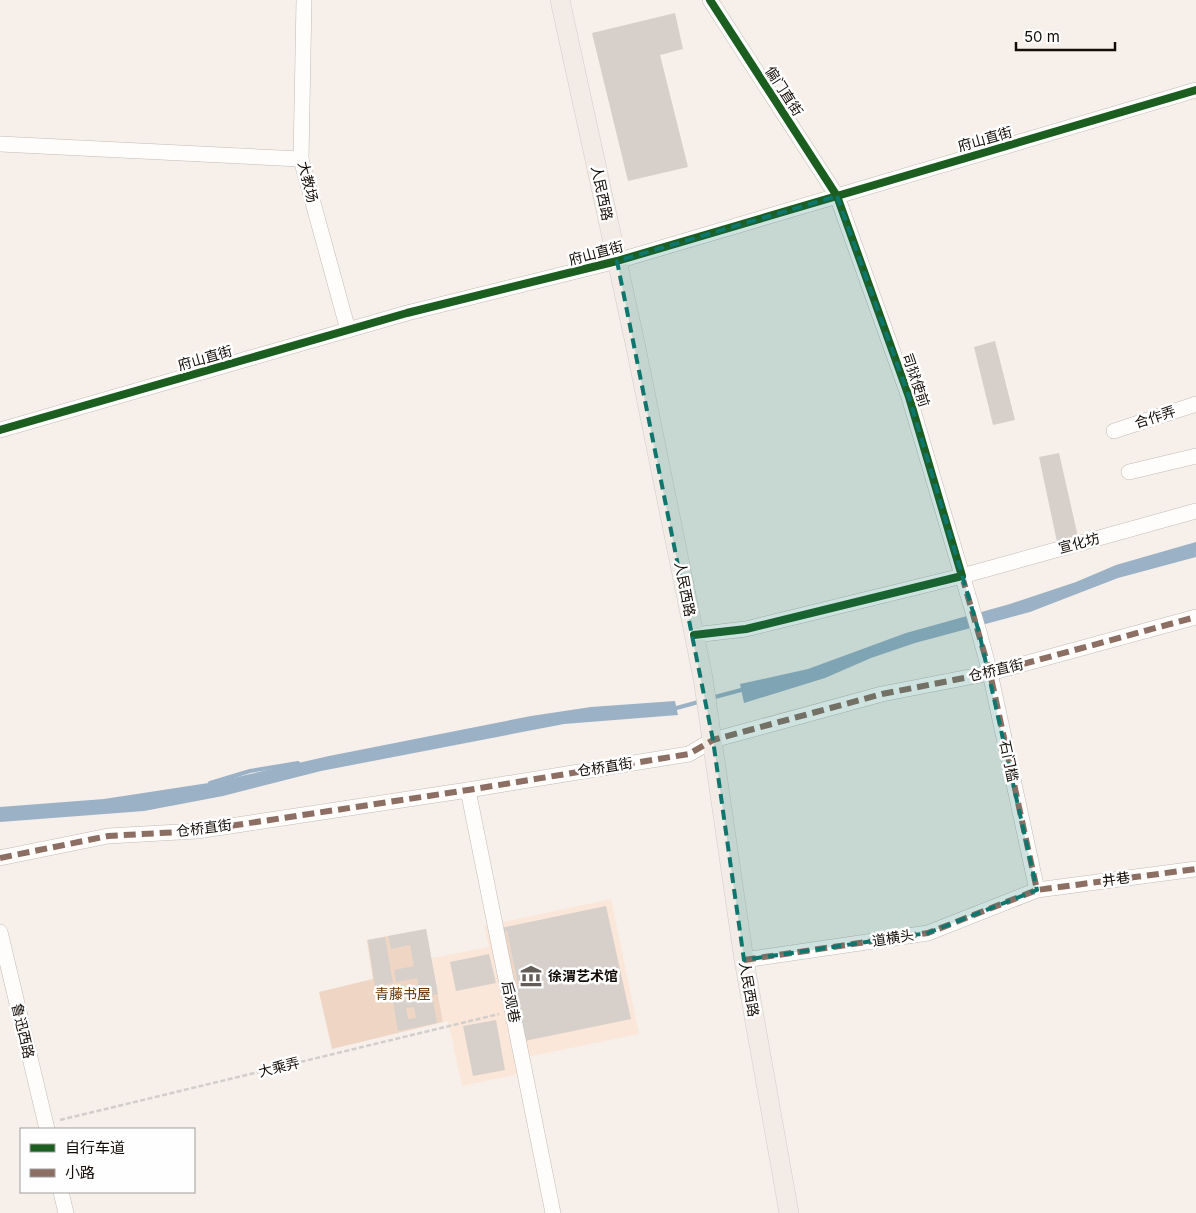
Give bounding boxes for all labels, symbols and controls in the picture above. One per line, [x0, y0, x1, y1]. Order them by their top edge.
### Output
scale bar [1016, 20, 1115, 52]
text: 50 m [1024, 27, 1060, 46]
street label: 偏门直街 [762, 63, 807, 119]
street label: 府山直街 [956, 123, 1014, 154]
street label: 大教场 [295, 159, 322, 204]
street label: 人民西路 [588, 164, 617, 222]
street label: 府山直街 [567, 237, 625, 268]
street label: 府山直街 [176, 342, 234, 373]
street label: 司狱使前 [899, 351, 934, 409]
street label: 合作弄 [1132, 402, 1177, 431]
street label: 宣化坊 [1056, 529, 1101, 556]
street label: 人民西路 [672, 560, 699, 618]
street label: 仓桥直街 [967, 655, 1025, 684]
street label: 石门槛 [997, 739, 1022, 783]
street label: 仓桥直街 [576, 754, 634, 779]
street label: 仓桥直街 [175, 816, 233, 839]
street label: 井巷 [1101, 868, 1131, 889]
street label: 道横头 [871, 926, 915, 949]
street label: 人民西路 [736, 960, 763, 1018]
museum icon: 徐渭艺术馆 [518, 963, 544, 989]
place label: 徐渭艺术馆 [548, 967, 618, 984]
street label: 后观巷 [499, 980, 524, 1024]
park label: 青藤书屋 [375, 985, 431, 1002]
street label: 鲁迅西路 [9, 1002, 38, 1060]
street label: 大乘弄 [256, 1053, 301, 1080]
legend [20, 1128, 195, 1193]
text: 自行车道 [65, 1138, 125, 1157]
text: 小路 [65, 1163, 95, 1182]

